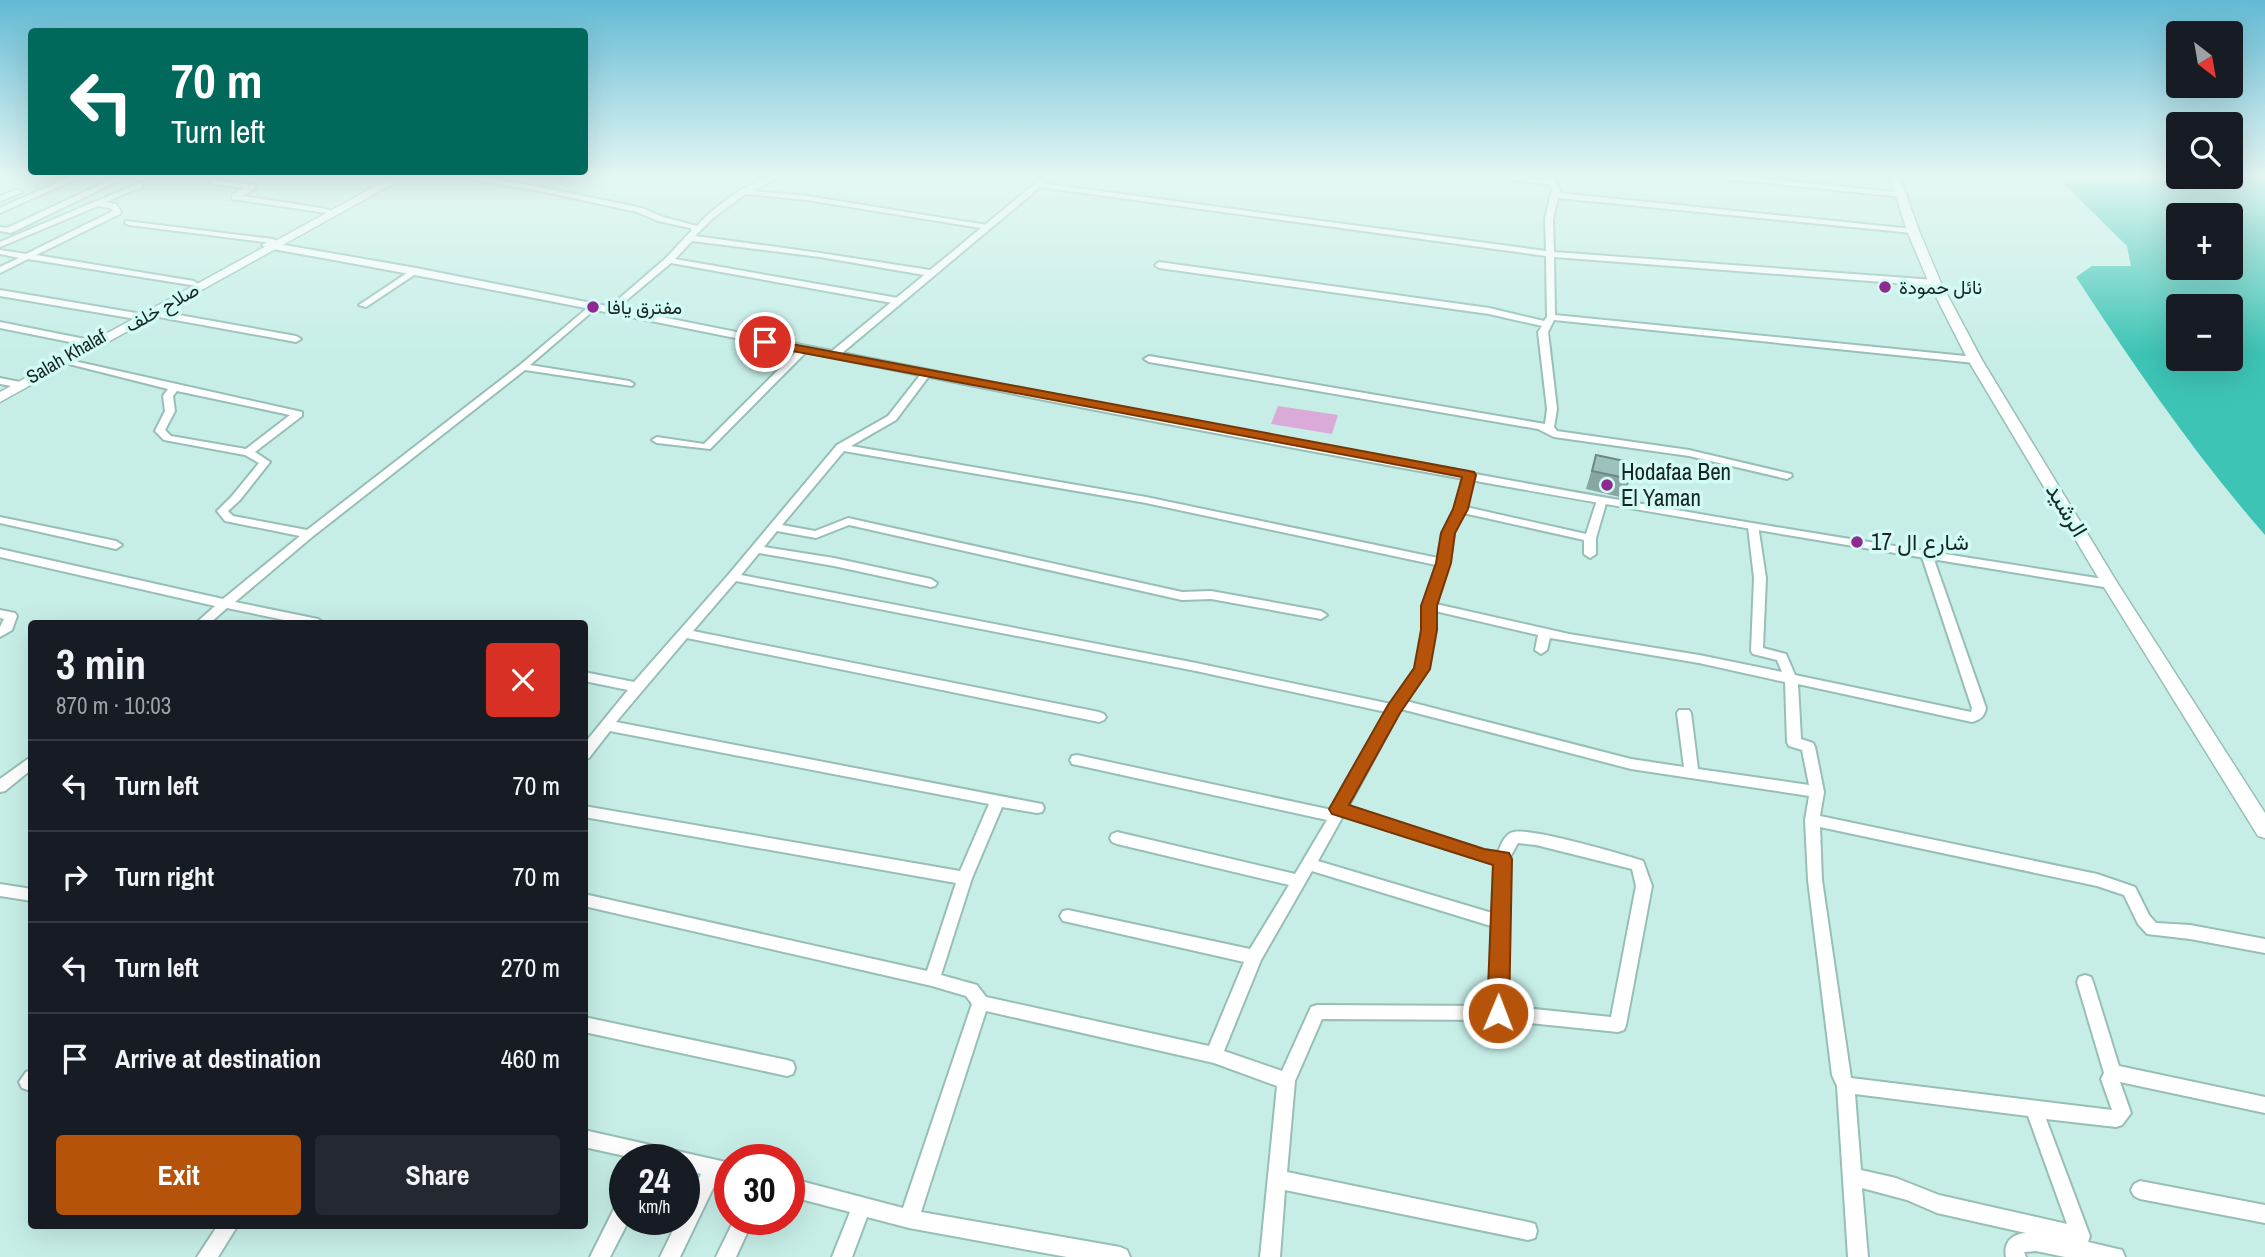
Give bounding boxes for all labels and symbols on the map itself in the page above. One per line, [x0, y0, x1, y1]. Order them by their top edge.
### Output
north arrow [2166, 21, 2244, 98]
place label: نائل حمودة [1899, 274, 1982, 300]
street label: صلاح خلف [120, 276, 204, 338]
marker: نائل حمودة [1877, 279, 1893, 295]
place label: مفترق يافا [607, 294, 682, 320]
marker: مفترق يافا [585, 299, 601, 315]
pin [735, 312, 795, 372]
street label: Salah Khalaf [21, 322, 111, 389]
place label: Hodafaa Ben El Yaman [1621, 456, 1731, 513]
marker: Hodafaa Ben El Yaman [1599, 477, 1615, 493]
street label: الرشيد [2039, 477, 2096, 542]
place label: شارع ال 17 [1871, 526, 1969, 558]
marker: شارع ال 17 [1849, 534, 1865, 550]
position arrow [1461, 976, 1535, 1050]
speed limit sign: 30 [714, 1144, 805, 1235]

